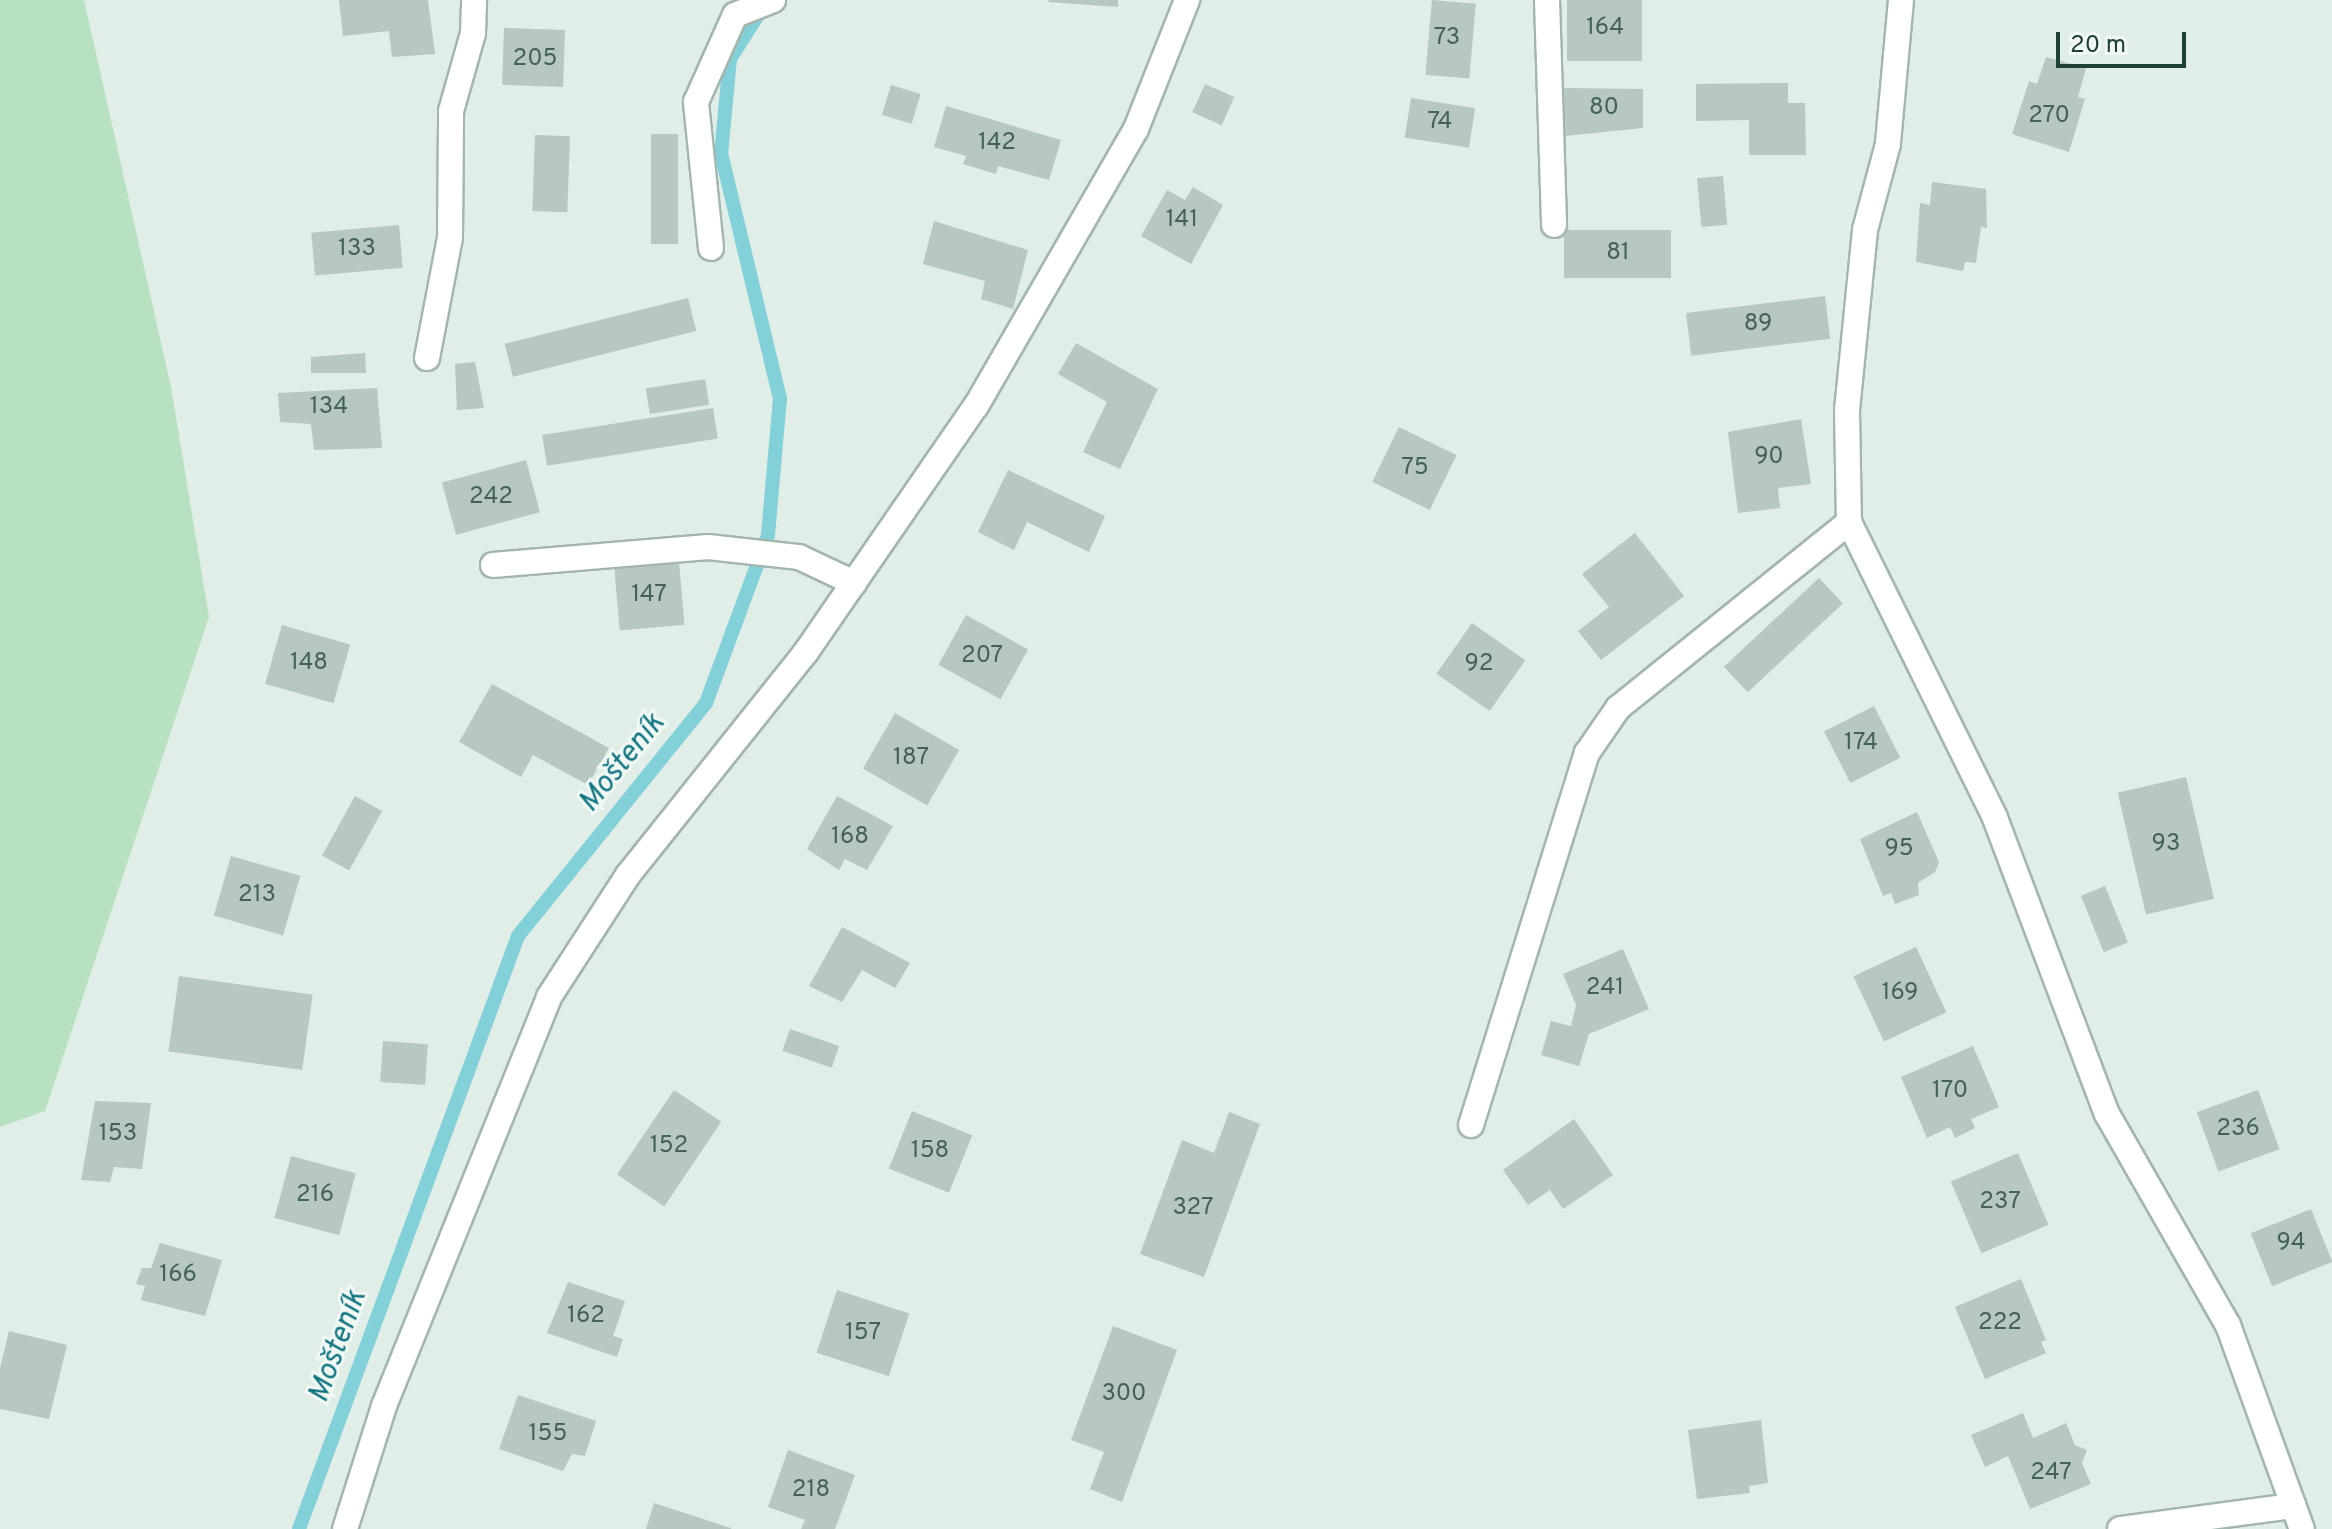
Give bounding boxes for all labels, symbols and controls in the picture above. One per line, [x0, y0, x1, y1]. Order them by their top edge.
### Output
house number: 164 [1586, 15, 1624, 43]
scale bar [2060, 16, 2190, 66]
house number: 73 [1434, 25, 1460, 53]
text: 20 m [2070, 31, 2126, 61]
house number: 205 [513, 46, 557, 74]
house number: 80 [1589, 95, 1619, 123]
house number: 270 [2028, 103, 2070, 131]
house number: 74 [1427, 109, 1453, 137]
house number: 142 [978, 130, 1016, 158]
house number: 141 [1166, 207, 1198, 235]
house number: 133 [338, 236, 376, 264]
house number: 81 [1606, 240, 1630, 268]
house number: 89 [1744, 311, 1772, 339]
house number: 134 [310, 394, 348, 422]
house number: 90 [1754, 444, 1784, 472]
house number: 75 [1401, 455, 1429, 483]
house number: 242 [469, 484, 513, 512]
house number: 147 [631, 582, 667, 610]
house number: 207 [961, 643, 1003, 671]
house number: 148 [290, 650, 328, 678]
house number: 92 [1464, 651, 1494, 679]
water label: Mošteník [572, 707, 674, 821]
house number: 174 [1844, 730, 1878, 758]
house number: 187 [893, 745, 929, 773]
house number: 168 [831, 824, 869, 852]
house number: 93 [2152, 831, 2180, 859]
house number: 95 [1884, 836, 1914, 864]
house number: 213 [238, 882, 276, 910]
house number: 241 [1586, 975, 1624, 1003]
house number: 169 [1882, 980, 1918, 1008]
house number: 170 [1932, 1078, 1968, 1106]
house number: 236 [2216, 1116, 2260, 1144]
house number: 153 [99, 1121, 137, 1149]
house number: 152 [650, 1133, 688, 1161]
house number: 158 [911, 1138, 949, 1166]
house number: 216 [296, 1182, 334, 1210]
house number: 237 [1979, 1189, 2021, 1217]
house number: 327 [1173, 1195, 1213, 1223]
house number: 94 [2276, 1230, 2306, 1258]
house number: 166 [159, 1262, 197, 1290]
water label: Mošteník [302, 1286, 376, 1408]
house number: 162 [567, 1303, 605, 1331]
house number: 222 [1978, 1310, 2022, 1338]
house number: 157 [845, 1320, 881, 1348]
house number: 300 [1102, 1381, 1146, 1409]
house number: 155 [529, 1421, 567, 1449]
house number: 247 [2030, 1460, 2072, 1488]
house number: 218 [792, 1477, 830, 1505]

